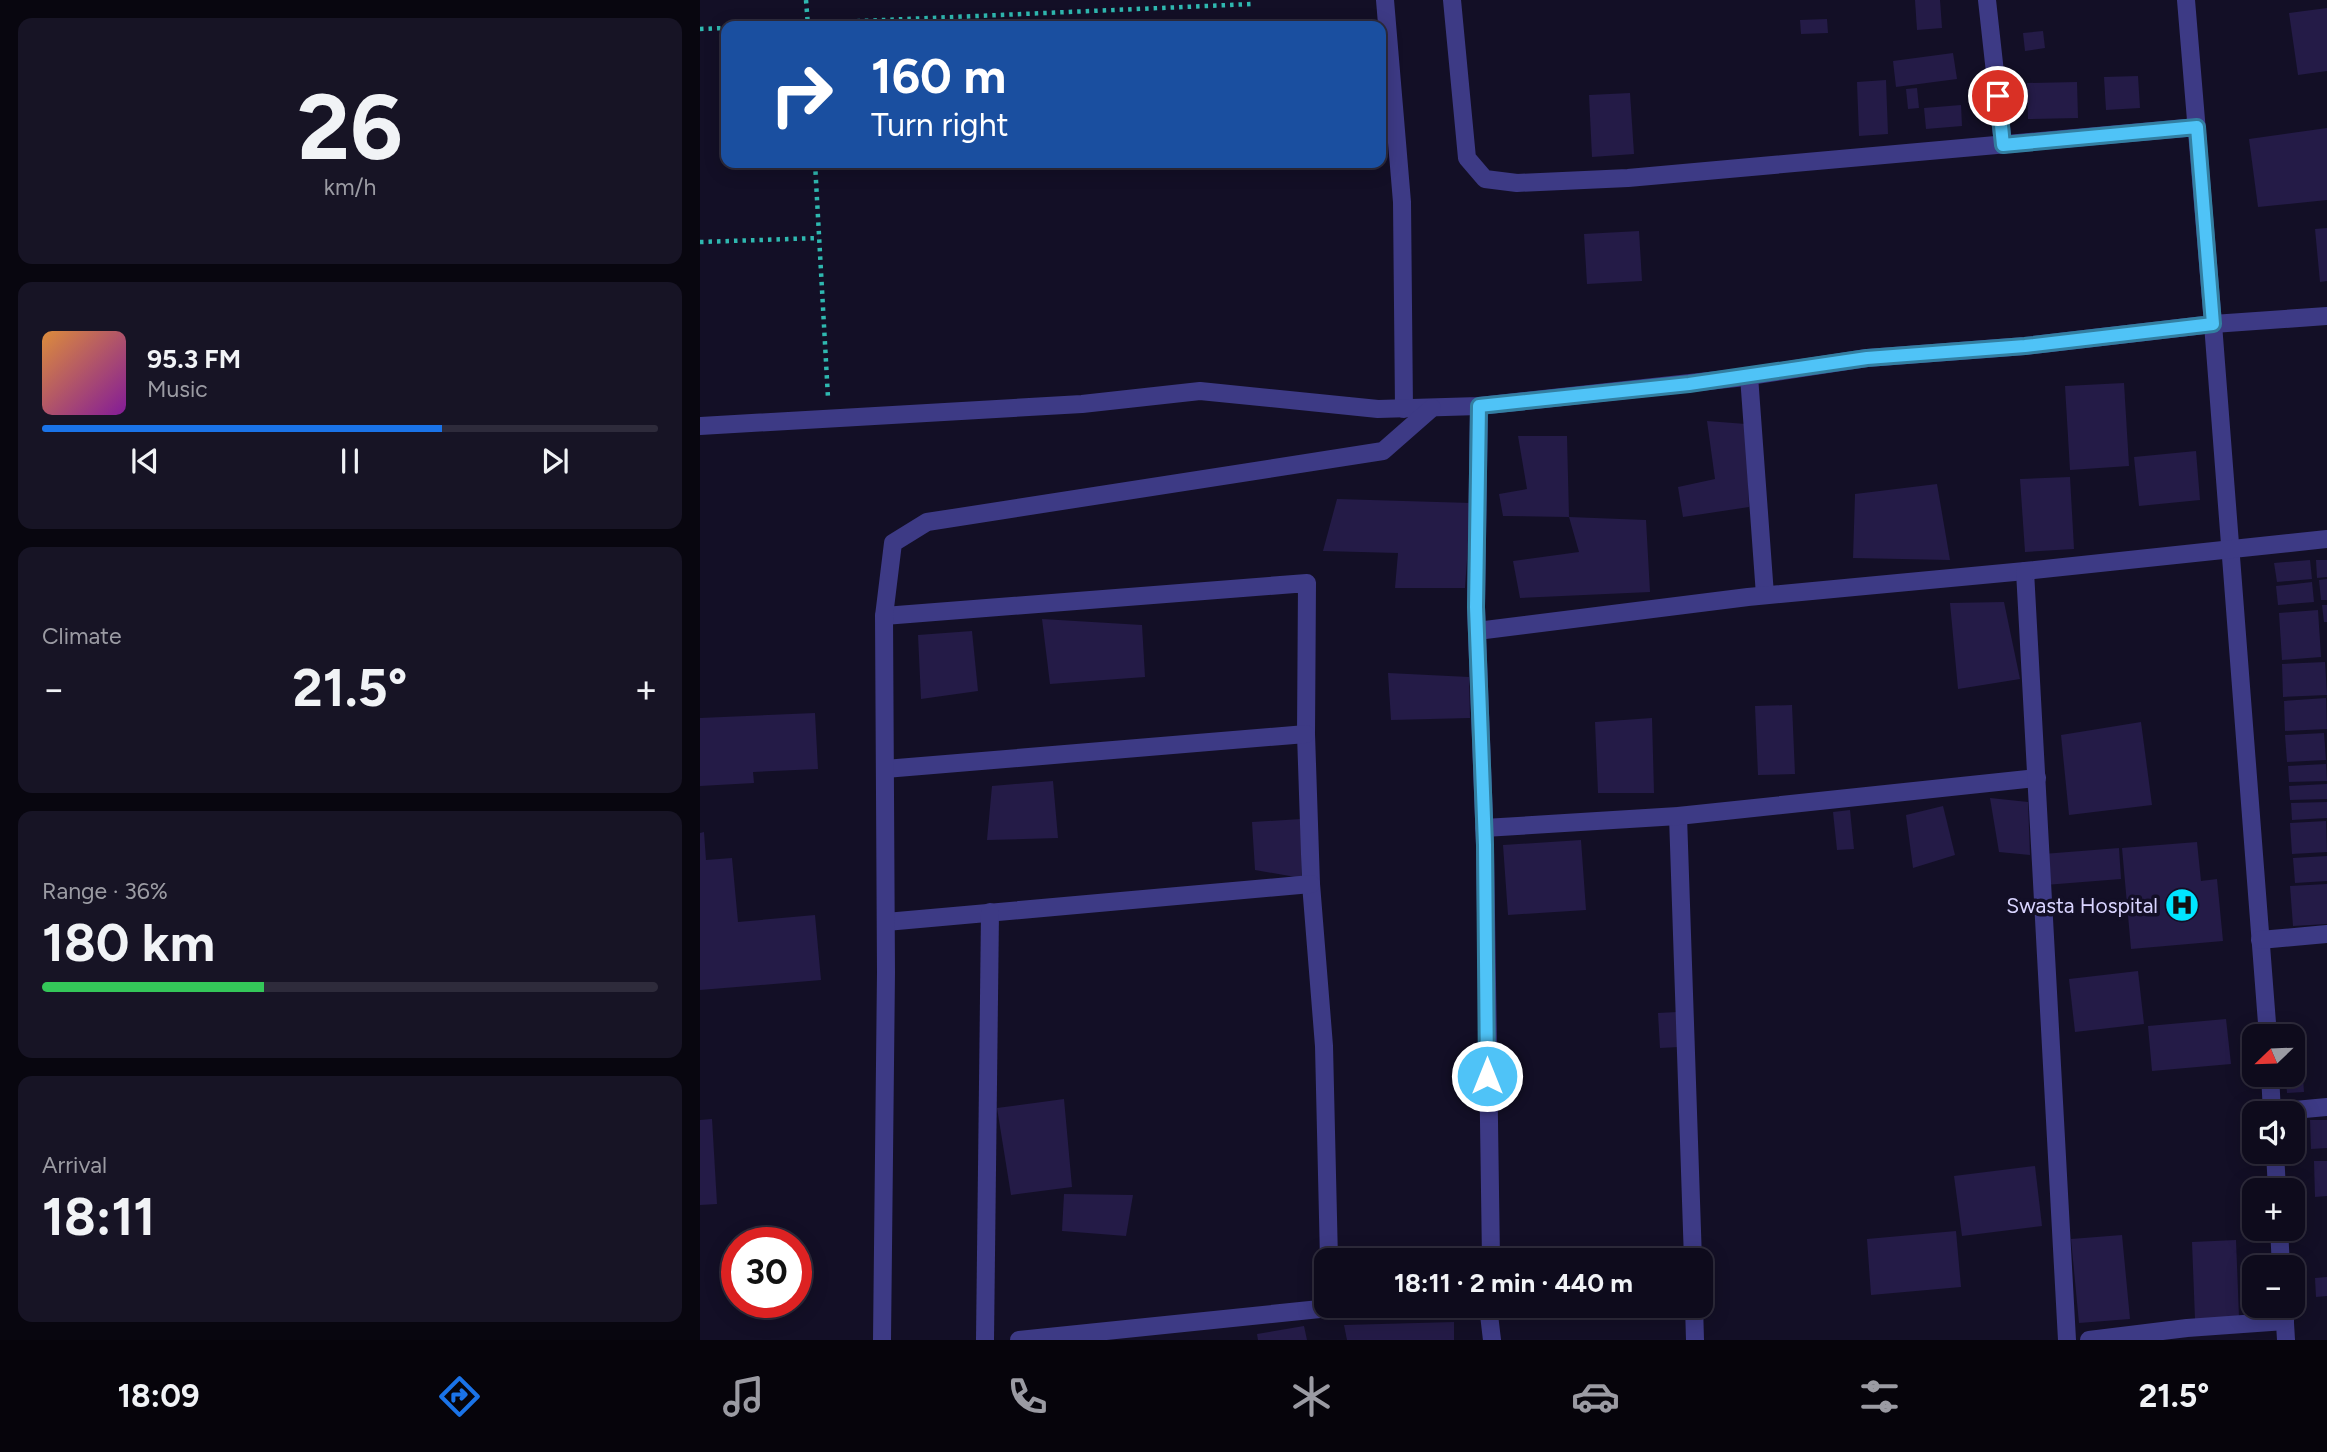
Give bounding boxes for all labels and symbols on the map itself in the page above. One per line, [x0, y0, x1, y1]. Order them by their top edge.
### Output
pin [1968, 66, 2028, 126]
hospital icon: Swasta Hospital [2163, 886, 2201, 924]
place label: Swasta Hospital [2006, 893, 2158, 918]
north arrow [2242, 1024, 2305, 1087]
position arrow [1450, 1039, 1524, 1113]
speed limit sign: 30 [721, 1227, 812, 1318]

